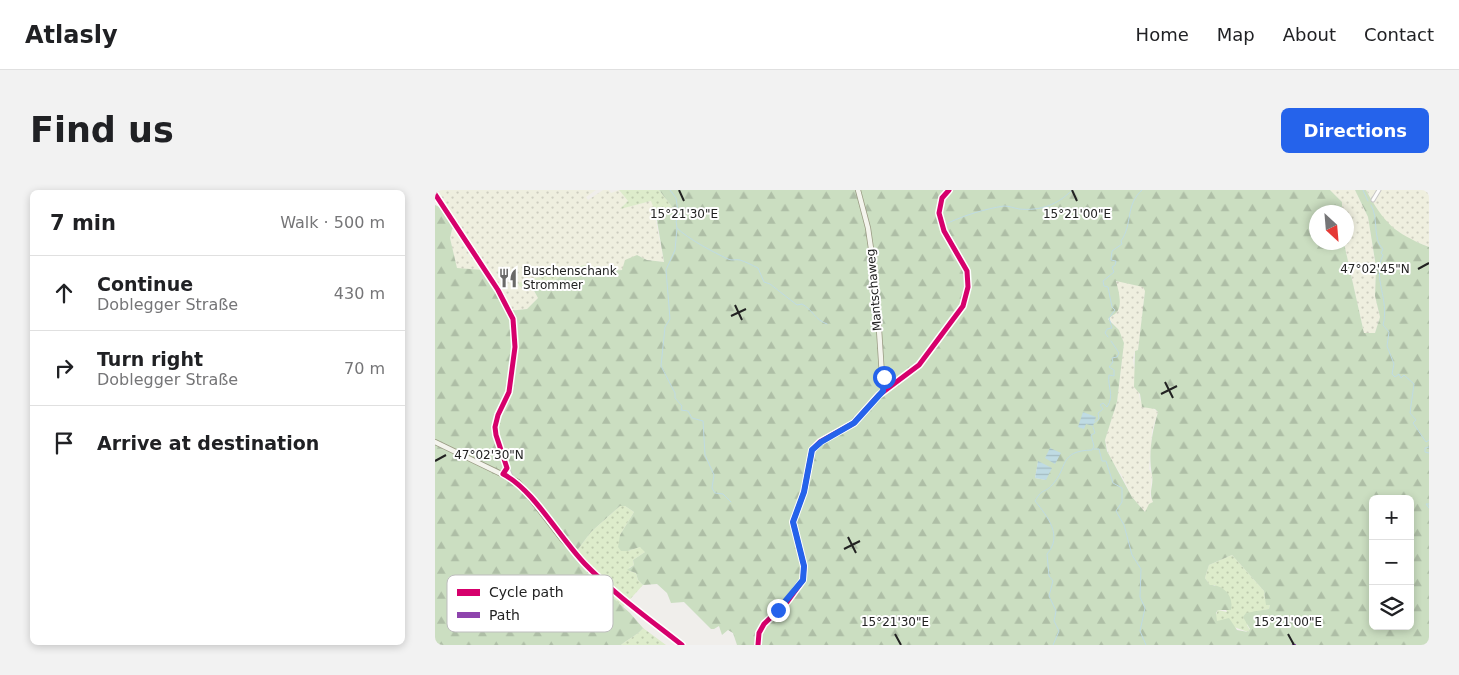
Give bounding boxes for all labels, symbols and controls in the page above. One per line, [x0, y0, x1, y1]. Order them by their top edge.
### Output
text: Atlasly [25, 21, 118, 49]
text: Home [1136, 24, 1189, 45]
text: Map [1217, 24, 1255, 45]
text: About [1283, 24, 1336, 45]
text: Contact [1364, 24, 1434, 45]
button: Directions [1281, 108, 1429, 153]
text: Find us [30, 110, 174, 150]
north arrow [1309, 205, 1354, 250]
text: 15°21'30"E [650, 207, 718, 221]
text: 15°21'00"E [1043, 207, 1111, 221]
text: 7 min [50, 211, 116, 235]
text: Walk · 500 m [280, 213, 385, 232]
street label: Mantschaweg [863, 248, 885, 332]
text: 47°02'45"N [1340, 262, 1410, 276]
place label: Buschenschank Strommer [523, 264, 617, 292]
restaurant icon: Buschenschank Strommer [497, 267, 519, 289]
text: Continue [97, 273, 193, 295]
icon: ahead [50, 279, 78, 307]
text: 430 m [334, 284, 385, 303]
text: Doblegger Straße [97, 295, 238, 314]
text: Turn right [97, 348, 203, 370]
icon: right [50, 354, 78, 382]
text: 70 m [344, 359, 385, 378]
route start [873, 366, 896, 389]
text: Doblegger Straße [97, 370, 238, 389]
icon: arrive [50, 429, 78, 457]
text: Arrive at destination [97, 432, 319, 454]
text: 47°02'30"N [454, 448, 524, 462]
map controls [1369, 495, 1414, 630]
button: + [1369, 495, 1414, 540]
button: − [1369, 540, 1414, 585]
legend [447, 575, 613, 632]
text: Cycle path [489, 584, 564, 600]
button: layers [1369, 585, 1414, 630]
route end [767, 599, 790, 622]
text: Path [489, 607, 520, 623]
text: 15°21'30"E [861, 615, 929, 629]
text: 15°21'00"E [1254, 615, 1322, 629]

